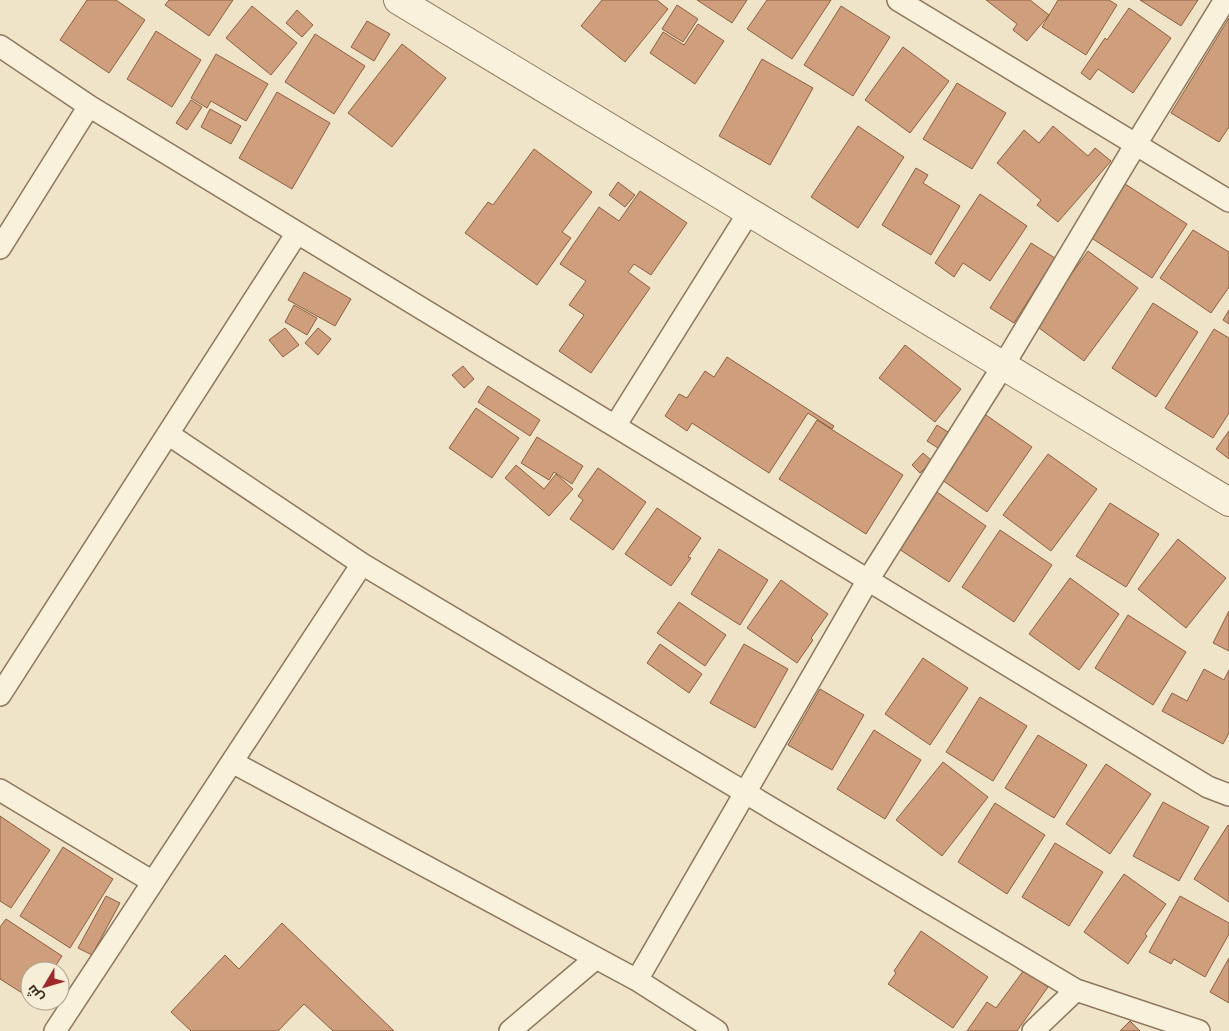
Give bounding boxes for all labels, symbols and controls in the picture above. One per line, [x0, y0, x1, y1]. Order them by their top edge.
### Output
north arrow [20, 961, 70, 1011]
text: ش [21, 981, 47, 1007]

